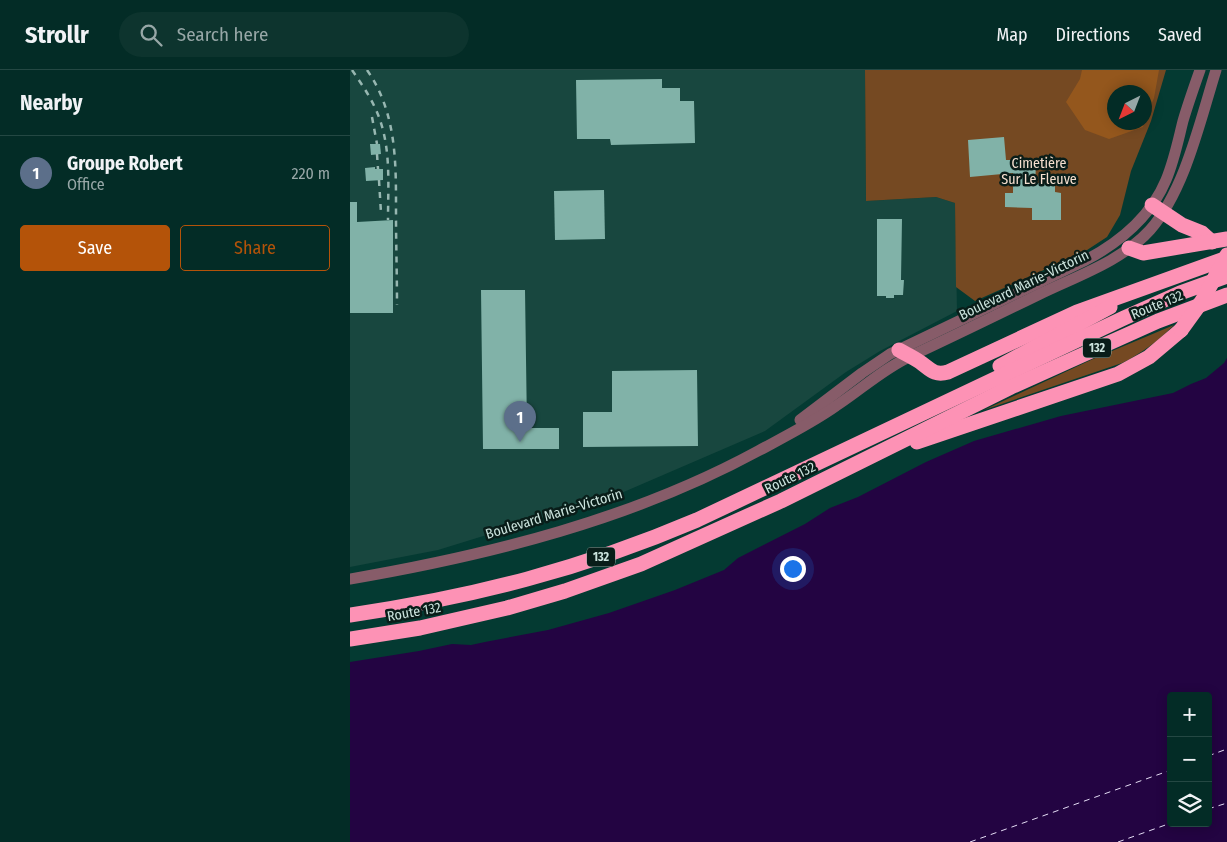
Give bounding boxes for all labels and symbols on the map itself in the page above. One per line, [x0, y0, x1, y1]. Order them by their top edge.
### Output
north arrow [1107, 85, 1152, 130]
park label: Cimetière Sur Le Fleuve [1001, 155, 1077, 188]
street label: Boulevard Marie-Victorin [956, 246, 1092, 324]
street label: Route 132 [1129, 287, 1185, 323]
road number: 132 [1083, 338, 1111, 358]
pin: 1 [504, 401, 536, 442]
street label: Route 132 [762, 458, 818, 498]
street label: Boulevard Marie-Victorin [484, 485, 624, 543]
road number: 132 [587, 548, 615, 567]
your location [780, 556, 806, 582]
street label: Route 132 [386, 599, 442, 625]

